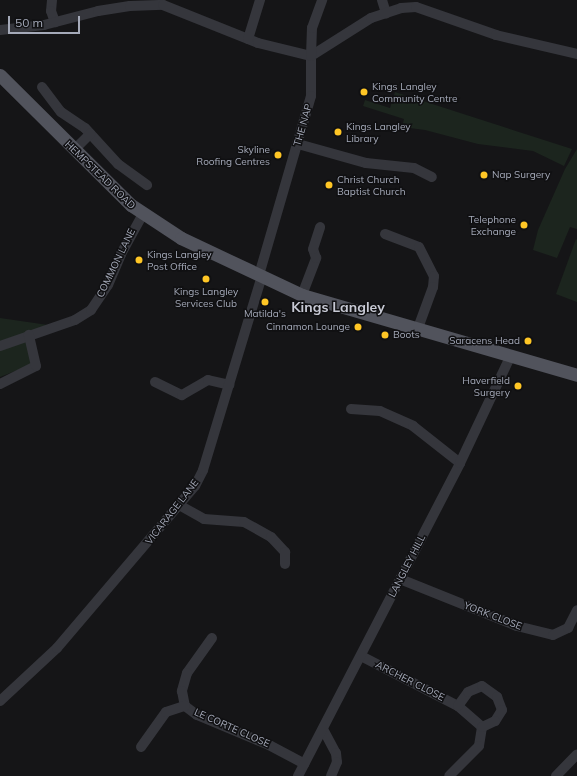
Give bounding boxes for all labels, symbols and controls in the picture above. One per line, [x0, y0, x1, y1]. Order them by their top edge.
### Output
scale bar [10, 8, 82, 34]
text: 50 m [15, 15, 43, 30]
place label: Kings Langley Community Centre [372, 80, 458, 104]
marker: Kings Langley Community Centre [359, 87, 369, 97]
street label: THE NAP [291, 102, 315, 148]
place label: Kings Langley Library [346, 120, 411, 144]
marker: Kings Langley Library [333, 127, 343, 137]
street label: HEMPSTEAD ROAD [62, 138, 138, 212]
place label: Skyline Roofing Centres [196, 143, 270, 166]
marker: Skyline Roofing Centres [273, 150, 283, 160]
place label: Nap Surgery [492, 169, 550, 181]
marker: Nap Surgery [479, 170, 489, 180]
place label: Christ Church Baptist Church [337, 173, 405, 196]
marker: Christ Church Baptist Church [324, 180, 334, 190]
place label: Telephone Exchange [469, 213, 516, 236]
marker: Telephone Exchange [519, 220, 529, 230]
street label: COMMON LANE [94, 227, 138, 299]
place label: Kings Langley Post Office [147, 248, 212, 272]
marker: Kings Langley Post Office [134, 255, 144, 265]
marker: Kings Langley Services Club [201, 274, 211, 284]
place label: Kings Langley Services Club [174, 285, 238, 308]
marker: Matilda's [260, 297, 270, 307]
district label: Kings Langley [291, 299, 385, 315]
place label: Matilda's [244, 308, 286, 320]
place label: Cinnamon Lounge [266, 321, 350, 333]
marker: Cinnamon Lounge [353, 322, 363, 332]
place label: Boots [393, 329, 420, 341]
marker: Boots [380, 330, 390, 340]
place label: Saracens Head [449, 335, 520, 347]
marker: Saracens Head [523, 336, 533, 346]
place label: Haverfield Surgery [462, 374, 510, 398]
marker: Haverfield Surgery [513, 381, 523, 391]
street label: VICARAGE LANE [143, 477, 201, 547]
street label: LANGLEY HILL [386, 533, 428, 599]
street label: YORK CLOSE [462, 599, 524, 633]
street label: ARCHER CLOSE [373, 658, 447, 704]
street label: LE CORTE CLOSE [192, 706, 272, 750]

